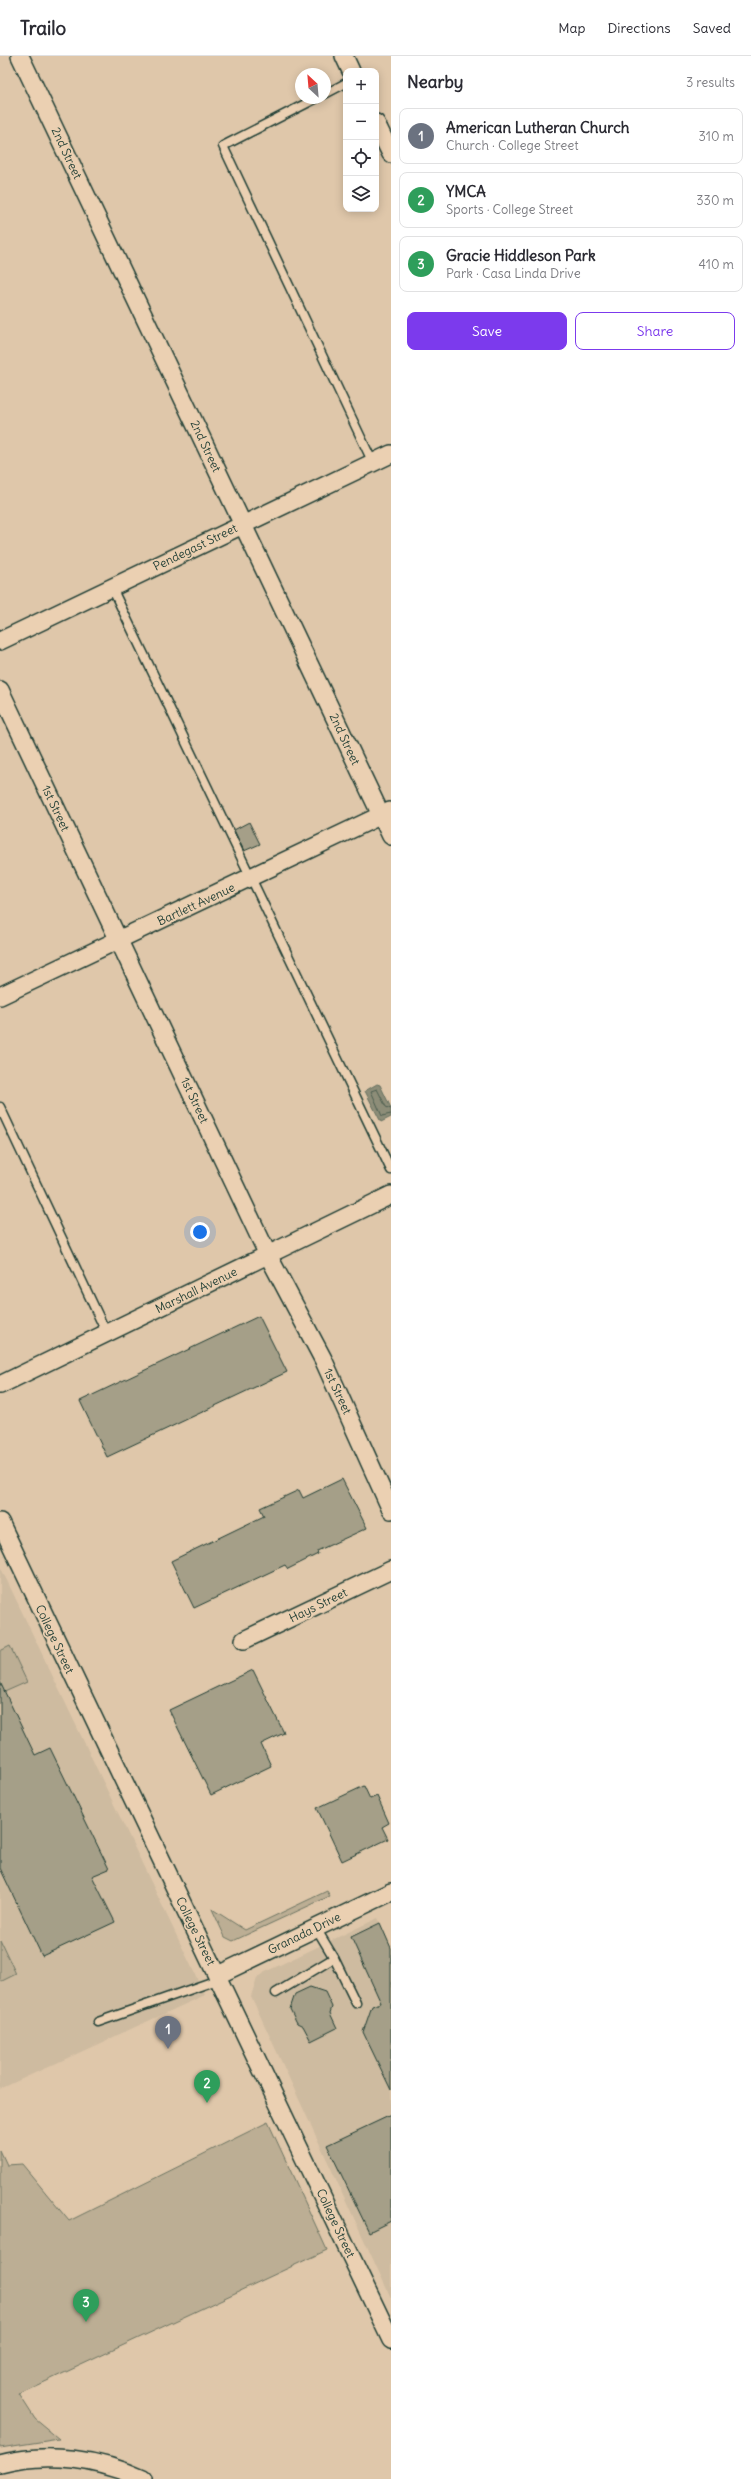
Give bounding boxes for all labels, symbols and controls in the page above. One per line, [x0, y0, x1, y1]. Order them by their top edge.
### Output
text: Trailo [20, 16, 66, 40]
text: Map [558, 19, 585, 37]
text: Directions [607, 19, 671, 37]
text: Saved [693, 19, 731, 37]
north arrow [295, 68, 331, 104]
map controls [343, 68, 379, 212]
button: + [343, 68, 379, 104]
text: Nearby [407, 71, 463, 93]
text: 3 results [686, 74, 735, 91]
button: − [343, 104, 379, 140]
text: American Lutheran Church [446, 118, 629, 137]
street label: 2nd Street [48, 125, 86, 181]
text: 1 [418, 128, 424, 145]
text: 310 m [699, 128, 734, 145]
text: Church · College Street [446, 137, 579, 154]
button: locate [343, 140, 379, 176]
button: layers [343, 176, 379, 212]
text: YMCA [446, 182, 486, 201]
text: 2 [417, 192, 425, 209]
text: 330 m [696, 192, 734, 209]
text: Sports · College Street [446, 201, 573, 218]
text: Gracie Hiddleson Park [446, 246, 596, 265]
text: 3 [417, 256, 425, 273]
text: 410 m [698, 256, 734, 273]
text: Park · Casa Linda Drive [446, 265, 581, 282]
button: Save [407, 312, 567, 350]
button: Share [575, 312, 735, 350]
street label: 2nd Street [187, 418, 225, 474]
street label: Pendegast Street [151, 520, 239, 574]
street label: 2nd Street [326, 711, 364, 767]
street label: 1st Street [39, 783, 73, 833]
street label: Bartlett Avenue [155, 879, 237, 929]
street label: 1st Street [178, 1075, 212, 1125]
your location [190, 1222, 210, 1242]
street label: Marshall Avenue [153, 1264, 239, 1316]
street label: 1st Street [321, 1366, 355, 1416]
street label: Hays Street [287, 1585, 349, 1625]
street label: College Street [32, 1602, 78, 1676]
street label: College Street [173, 1894, 219, 1968]
street label: Granada Drive [265, 1909, 343, 1957]
pin: 1 [155, 2016, 181, 2049]
pin: 2 [194, 2070, 220, 2103]
street label: College Street [313, 2186, 359, 2260]
pin: 3 [73, 2289, 99, 2322]

